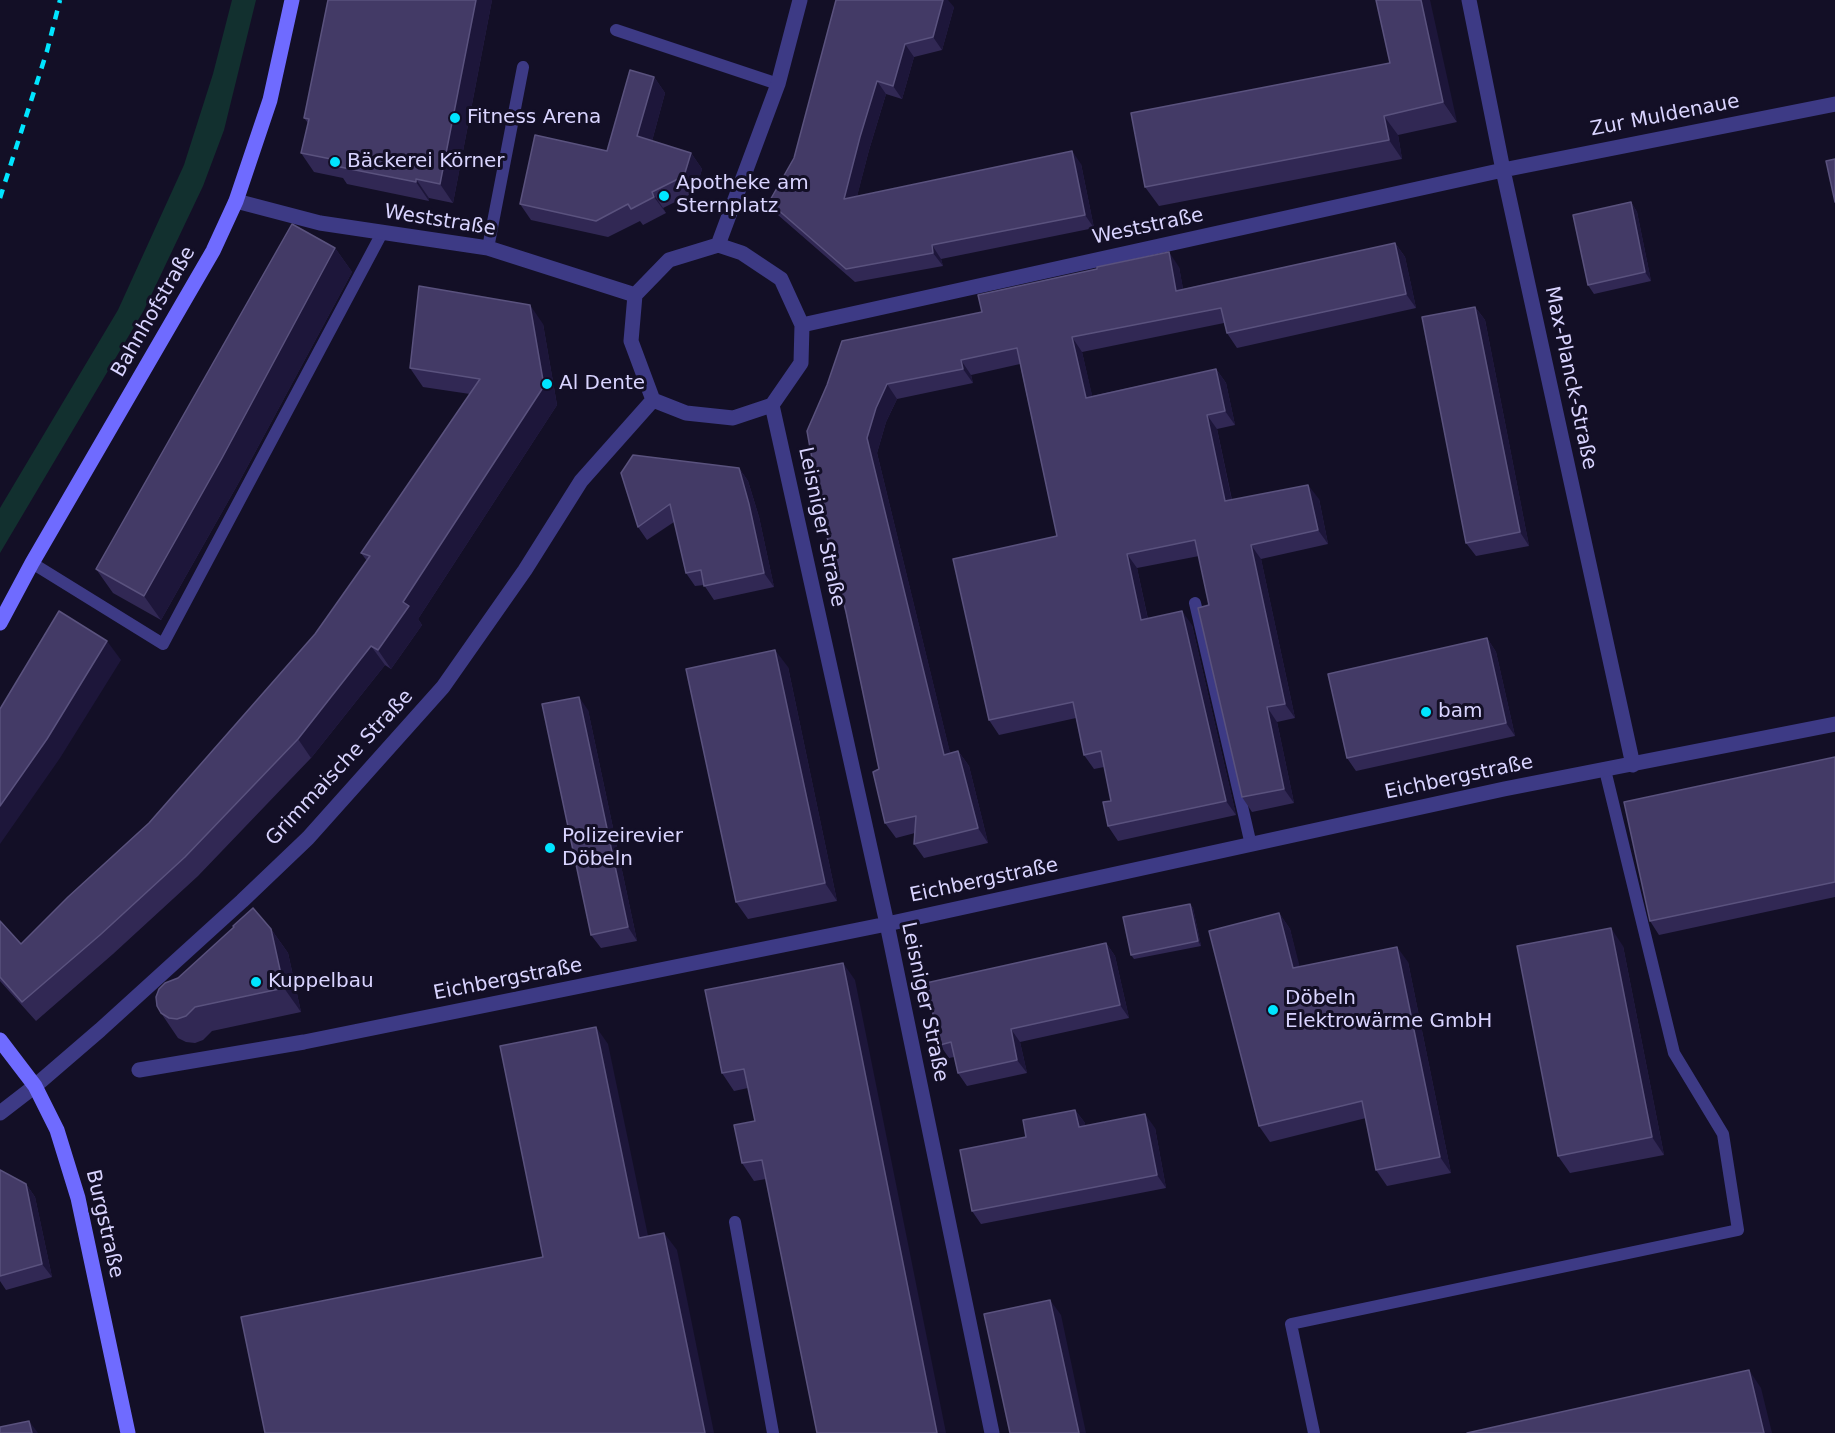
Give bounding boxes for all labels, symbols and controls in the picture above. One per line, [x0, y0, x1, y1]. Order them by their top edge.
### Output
street label: Zur Muldenaue [1588, 90, 1742, 142]
place label: Fitness Arena [467, 106, 601, 130]
marker: Fitness Arena [448, 111, 462, 125]
place label: Bäckerei Körner [347, 150, 505, 174]
marker: Bäckerei Körner [328, 155, 342, 169]
place label: Apotheke am Sternplatz [676, 172, 809, 219]
marker: Apotheke am Sternplatz [657, 189, 671, 203]
street label: Weststraße [382, 200, 498, 242]
street label: Weststraße [1090, 204, 1206, 250]
street label: Bahnhofstraße [107, 242, 201, 382]
street label: Max-Planck-Straße [1539, 284, 1601, 472]
place label: Al Dente [559, 372, 645, 396]
marker: Al Dente [540, 377, 554, 391]
street label: Leisniger Straße [792, 445, 850, 609]
street label: Grimmaische Straße [261, 685, 419, 851]
place label: bam [1438, 700, 1482, 724]
marker: bam [1419, 705, 1433, 719]
street label: Eichbergstraße [1383, 751, 1535, 805]
place label: Polizeirevier Döbeln [562, 825, 683, 872]
marker: Polizeirevier Döbeln [543, 841, 557, 855]
street label: Eichbergstraße [908, 854, 1060, 908]
street label: Leisniger Straße [895, 920, 953, 1084]
street label: Eichbergstraße [432, 954, 584, 1006]
place label: Kuppelbau [268, 970, 374, 994]
marker: Kuppelbau [249, 975, 263, 989]
place label: Döbeln Elektrowärme GmbH [1285, 987, 1492, 1034]
marker: Döbeln Elektrowärme GmbH [1266, 1003, 1280, 1017]
street label: Burgstraße [80, 1167, 128, 1281]

